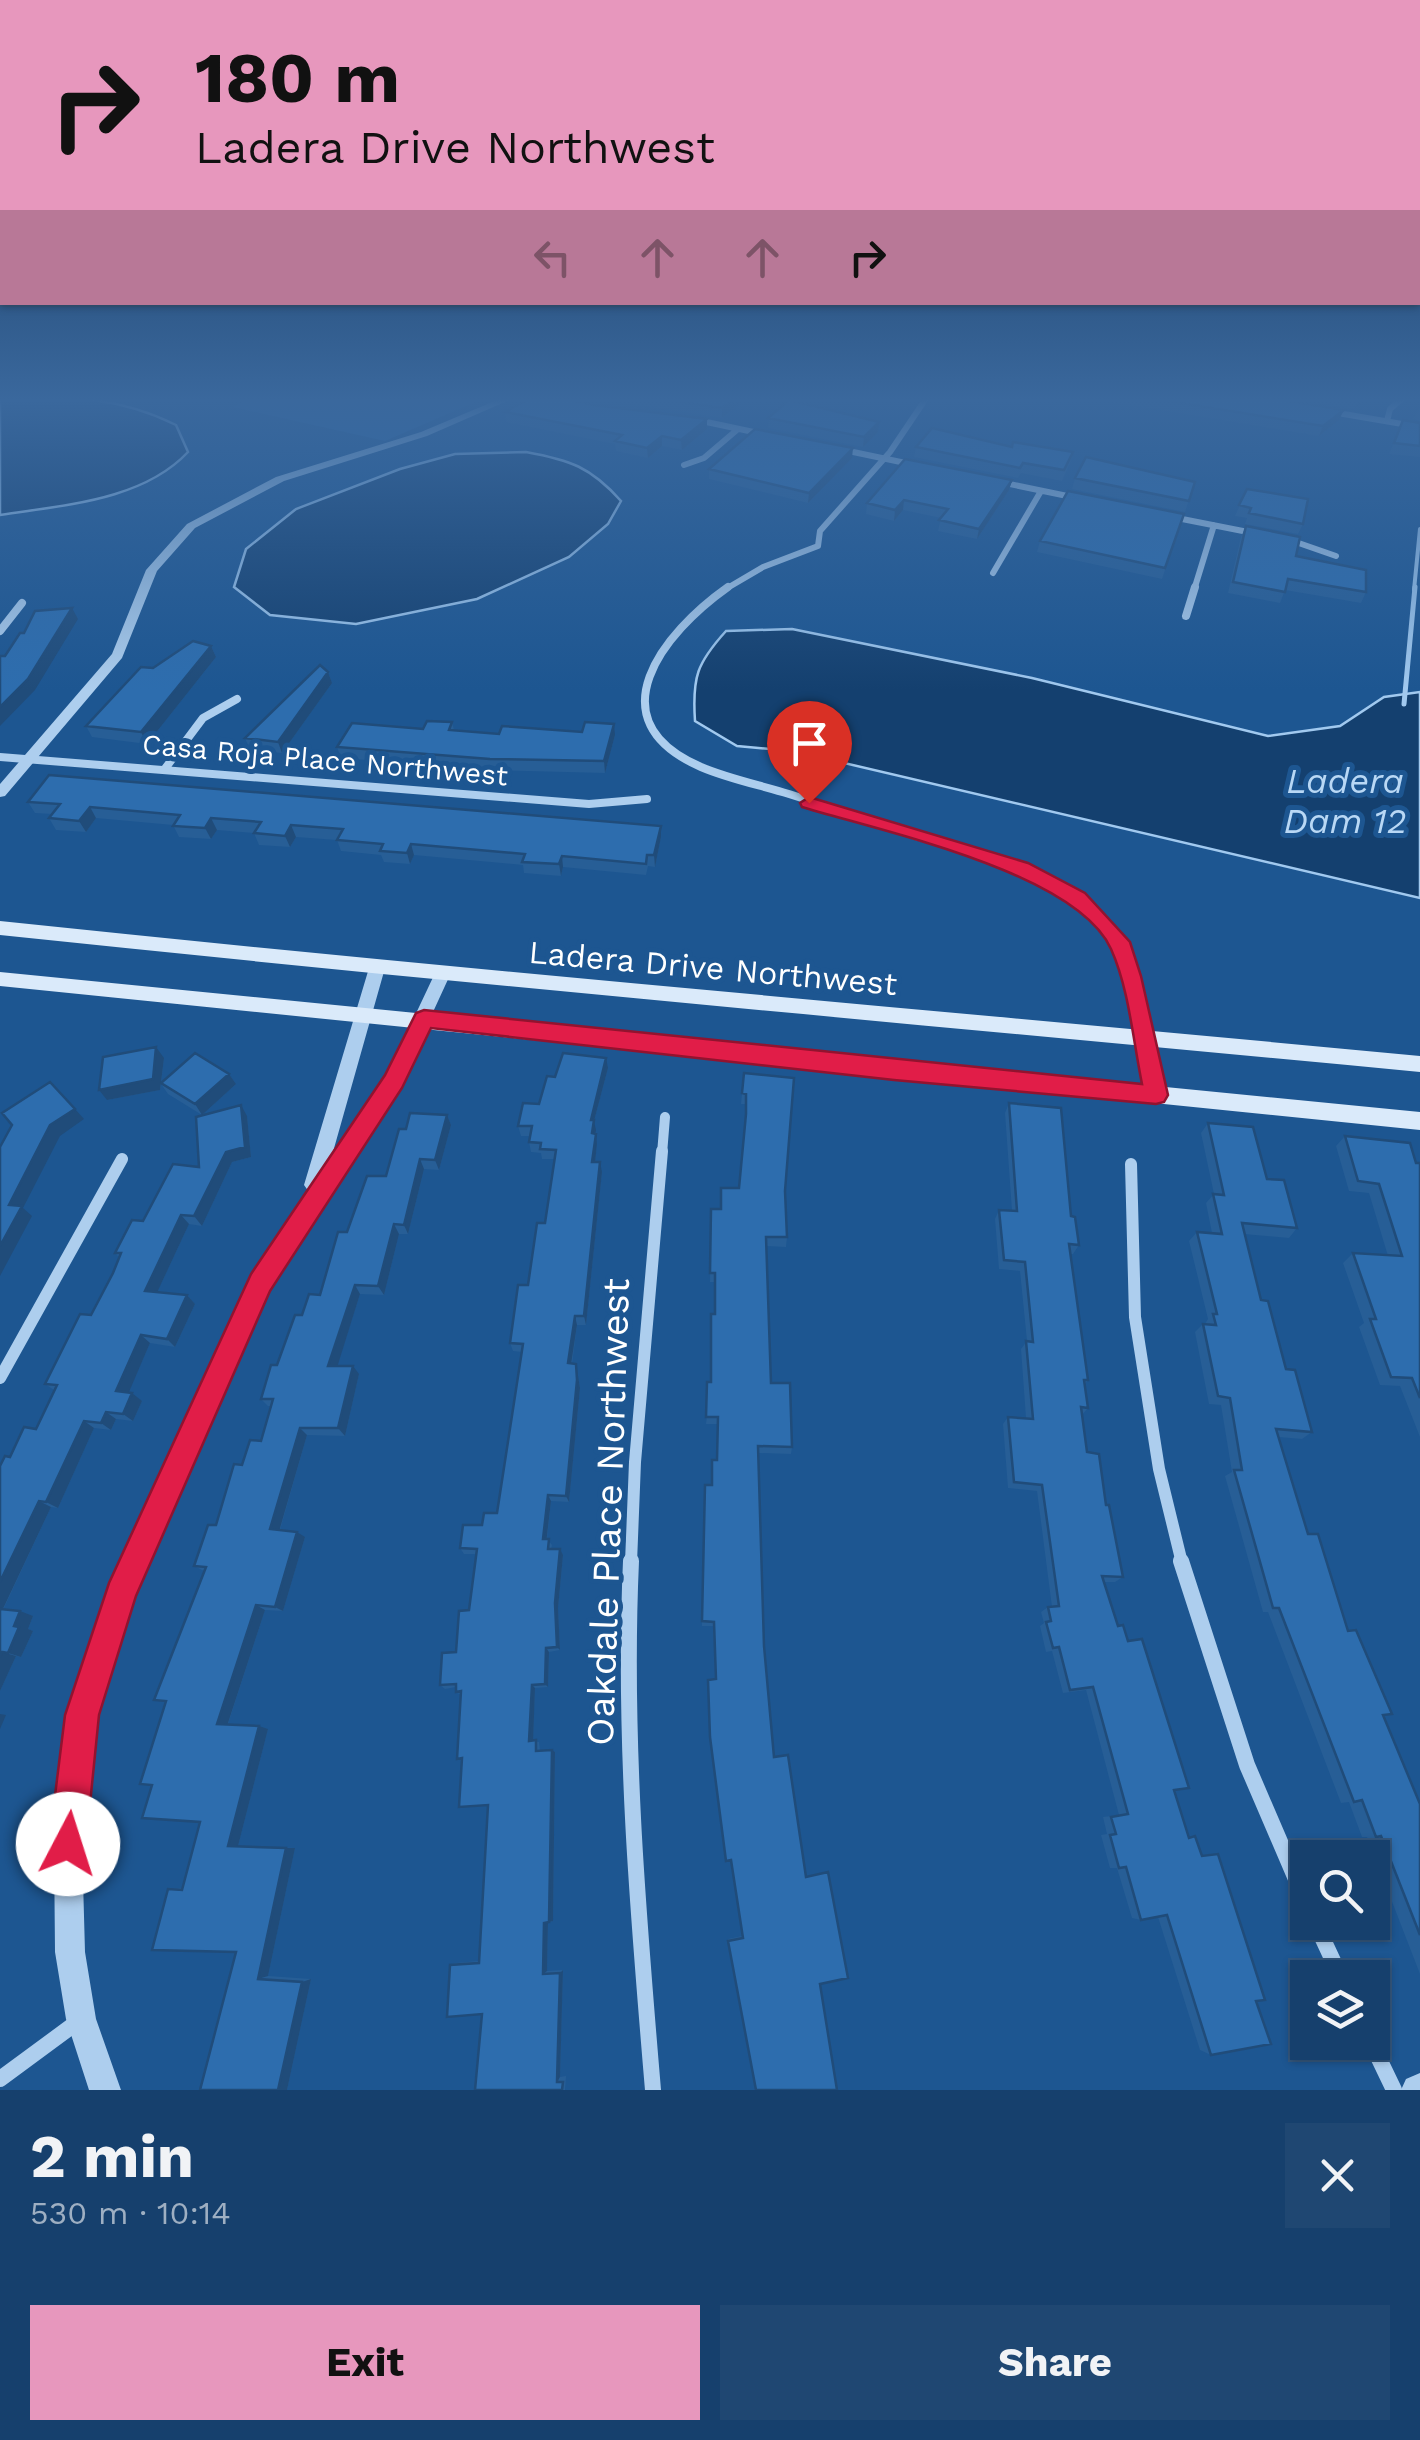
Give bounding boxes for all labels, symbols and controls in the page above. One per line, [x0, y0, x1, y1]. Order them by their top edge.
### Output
text: 180 m [195, 37, 400, 119]
icon: right [30, 40, 160, 170]
text: Ladera Drive Northwest [195, 121, 715, 174]
icon: left [525, 230, 580, 285]
icon: ahead [630, 230, 685, 285]
icon: ahead [735, 230, 790, 285]
icon: right [840, 230, 895, 285]
pin [767, 701, 852, 804]
icon: arrive [782, 716, 837, 771]
street label: Casa Roja Place Northwest [141, 728, 509, 792]
water label: Ladera Dam 12 [1283, 760, 1407, 842]
street label: Ladera Drive Northwest [527, 933, 899, 1003]
street label: Oakdale Place Northwest [578, 1277, 638, 1747]
position arrow [16, 1792, 120, 1896]
map controls [1290, 1840, 1390, 2060]
button: search [1290, 1840, 1390, 1940]
button: layers [1290, 1960, 1390, 2060]
text: 2 min [30, 2121, 194, 2192]
button: close [1285, 2123, 1390, 2228]
text: 530 m · 10:14 [30, 2194, 231, 2232]
button: Exit [30, 2305, 700, 2420]
button: Share [720, 2305, 1390, 2420]

